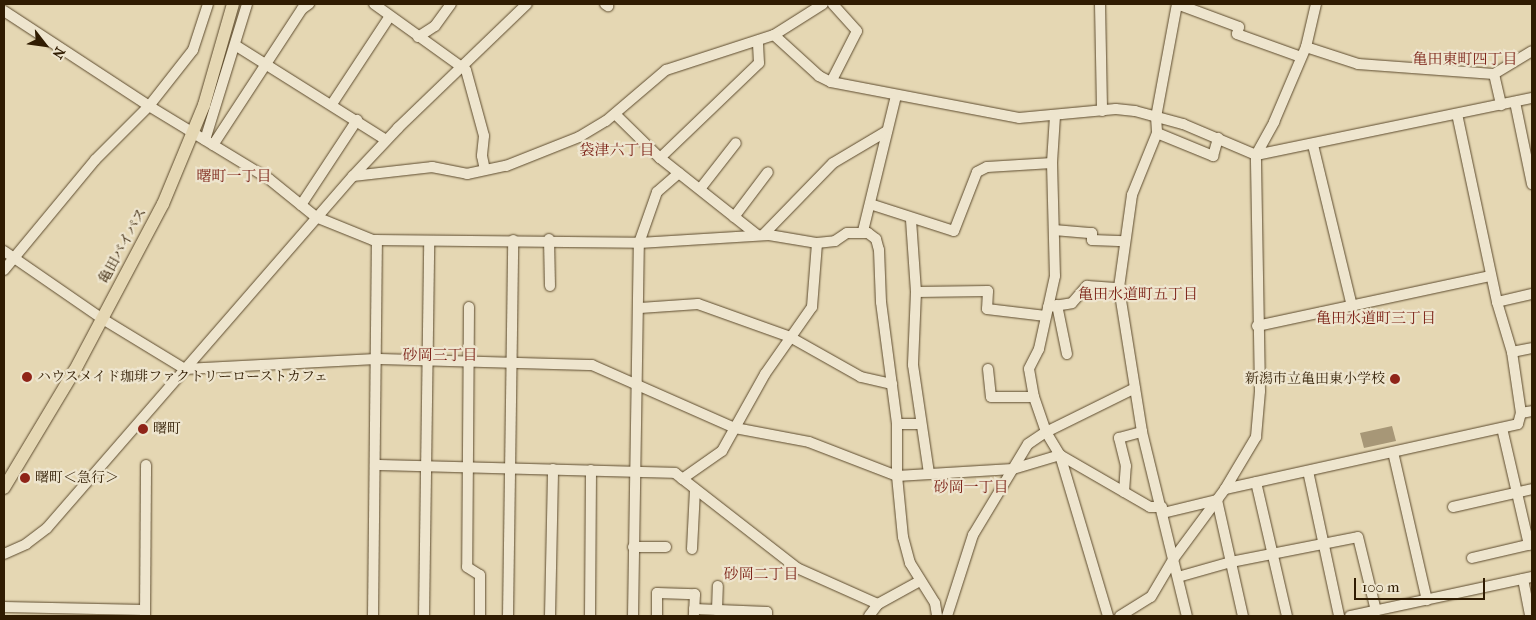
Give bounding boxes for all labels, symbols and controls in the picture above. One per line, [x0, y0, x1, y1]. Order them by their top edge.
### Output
north arrow [20, 20, 70, 70]
text: N [48, 44, 68, 62]
district label: 亀田東町四丁目 [1413, 51, 1517, 69]
district label: 袋津六丁目 [580, 142, 654, 160]
district label: 曙町一丁目 [197, 168, 271, 186]
street label: 亀田バイパス [95, 205, 151, 287]
district label: 亀田水道町五丁目 [1078, 286, 1198, 304]
district label: 亀田水道町三丁目 [1316, 310, 1436, 328]
district label: 砂岡三丁目 [403, 347, 477, 365]
place label: ハウスメイド珈琲ファクトリーローストカフェ [37, 369, 331, 385]
marker: ハウスメイド珈琲ファクトリーローストカフェ [21, 371, 33, 383]
place label: 新潟市立亀田東小学校 [1245, 371, 1385, 387]
marker: 新潟市立亀田東小学校 [1389, 373, 1401, 385]
place label: 曙町 [153, 421, 181, 437]
marker: 曙町 [137, 423, 149, 435]
place label: 曙町＜急行＞ [35, 470, 119, 486]
marker: 曙町＜急行＞ [19, 472, 31, 484]
district label: 砂岡一丁目 [934, 479, 1008, 497]
district label: 砂岡二丁目 [724, 566, 798, 584]
scale bar [1356, 568, 1487, 600]
text: 100 m [1362, 578, 1400, 596]

